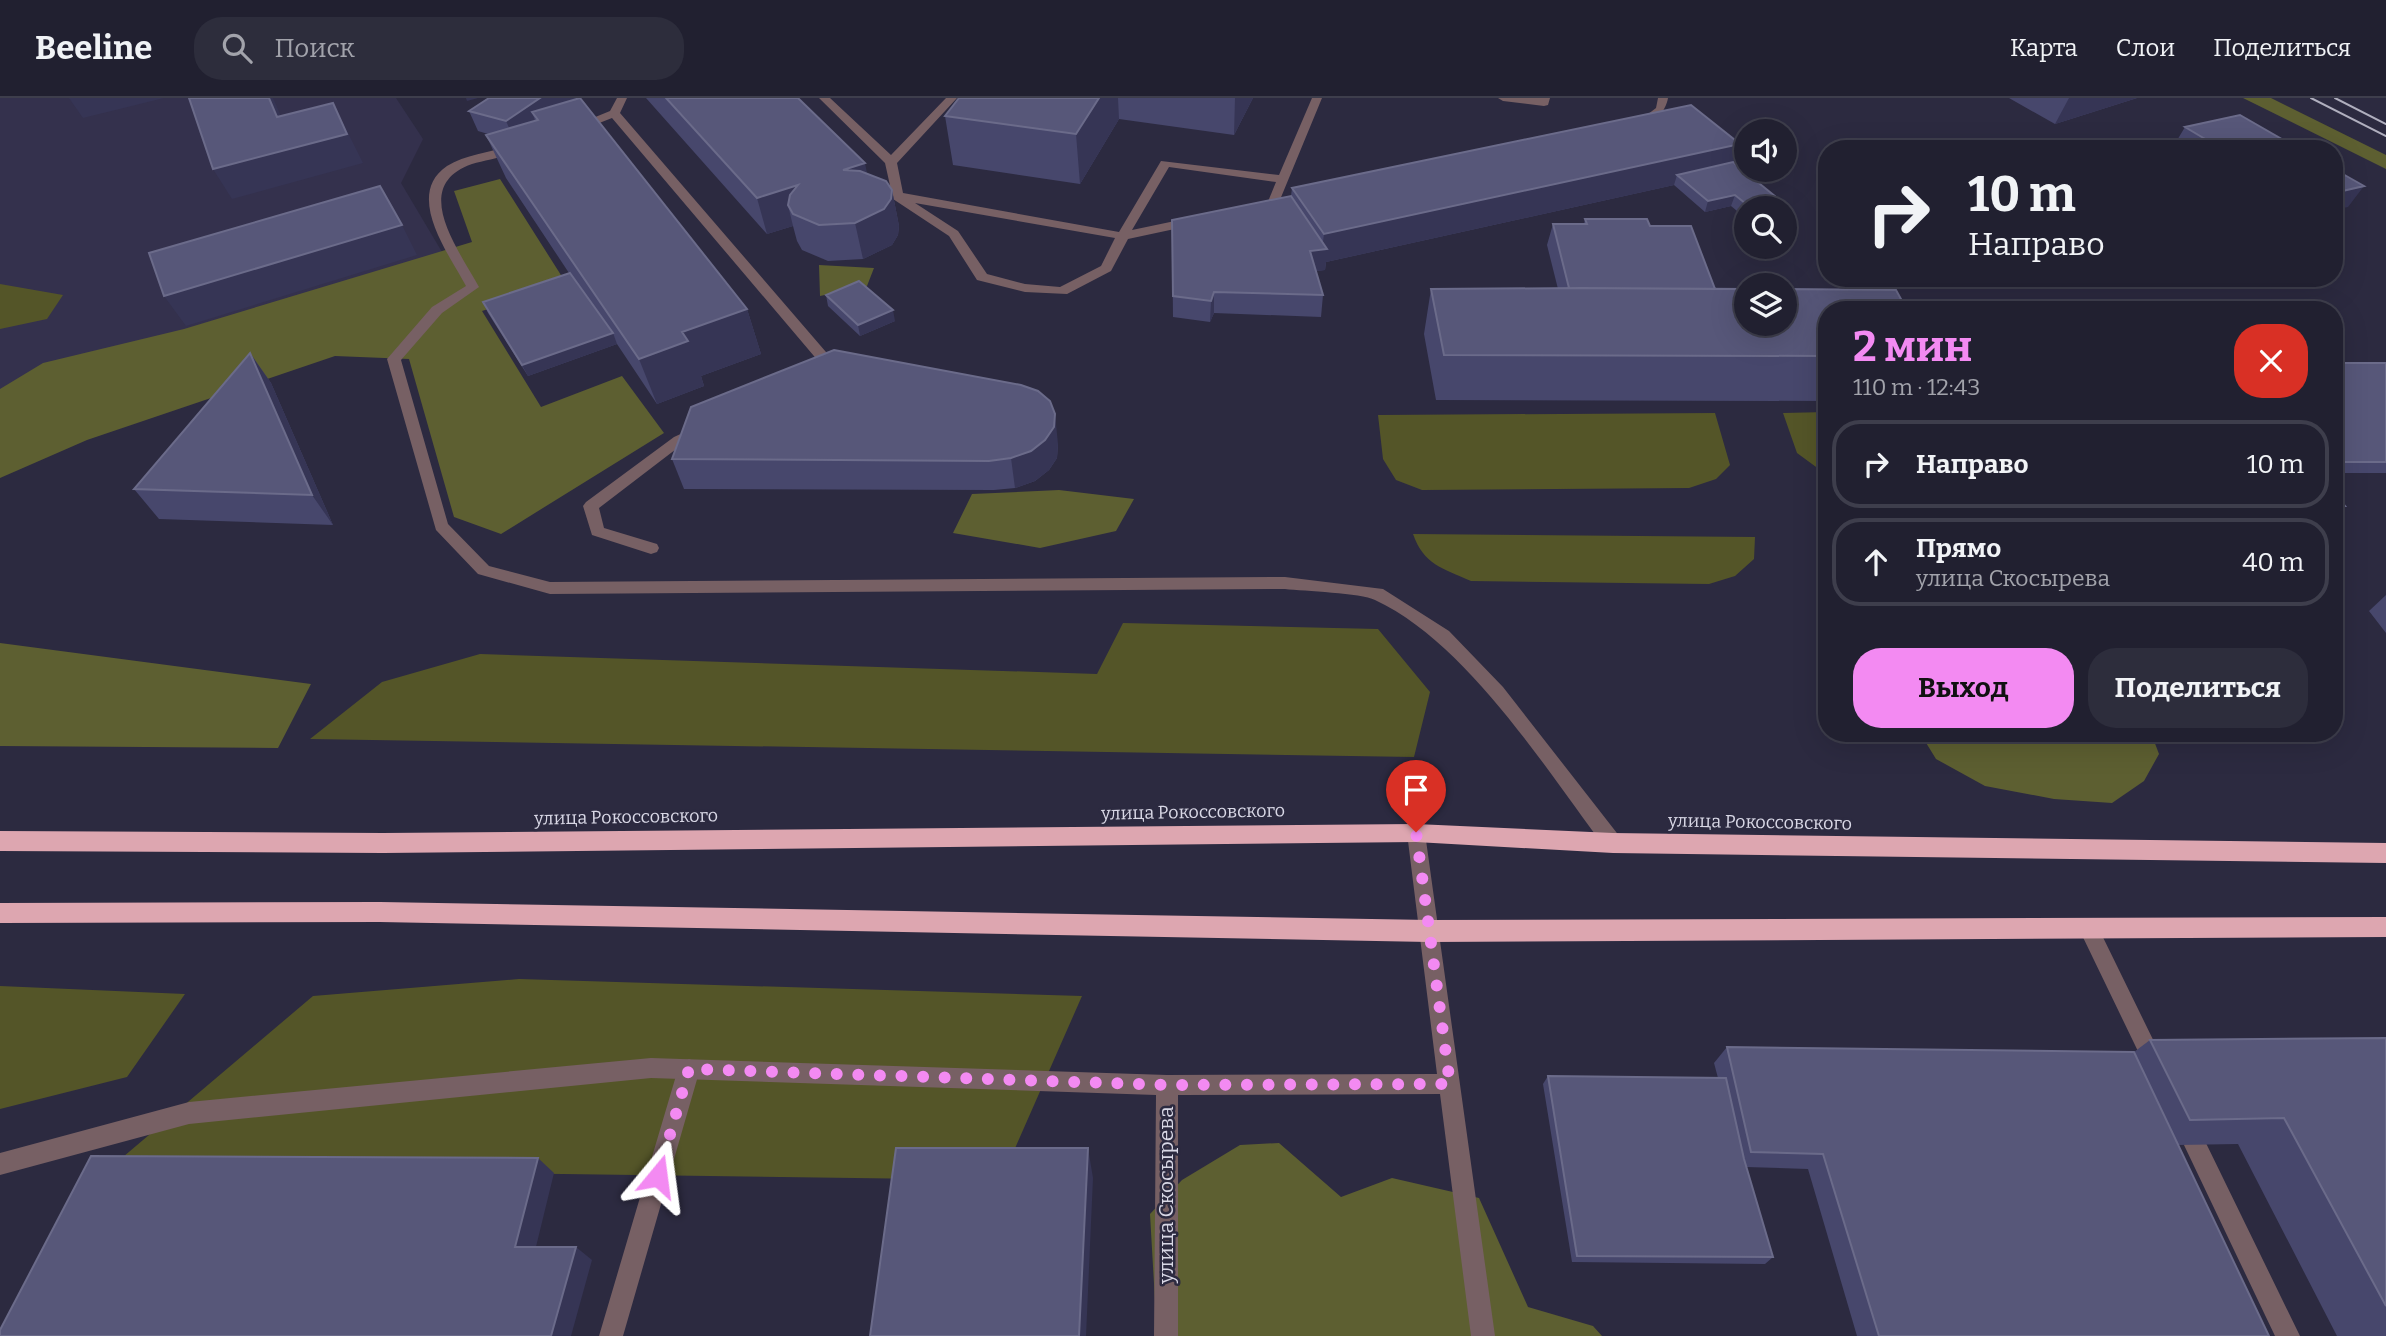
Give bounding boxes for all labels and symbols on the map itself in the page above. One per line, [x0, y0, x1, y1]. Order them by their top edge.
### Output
pin [1386, 760, 1446, 832]
street label: улица Рокоссовского [1100, 799, 1285, 825]
street label: улица Рокоссовского [533, 804, 718, 830]
street label: улица Рокоссовского [1667, 809, 1852, 835]
street label: улица Скосырева [1153, 1106, 1179, 1285]
position arrow [621, 1139, 695, 1213]

